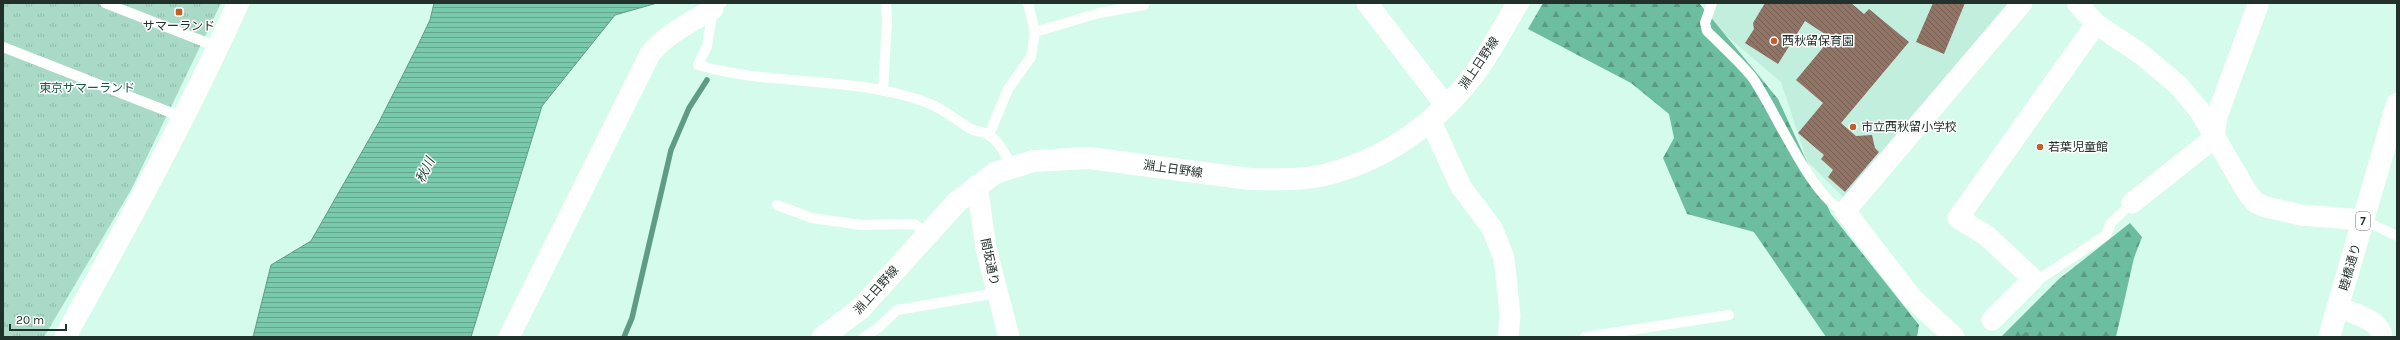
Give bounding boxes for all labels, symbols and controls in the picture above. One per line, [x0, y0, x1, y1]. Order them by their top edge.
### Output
marker: サマーランド [174, 7, 184, 17]
place label: サマーランド [143, 19, 215, 33]
street label: 淵上日野線 [1456, 34, 1502, 92]
place label: 西秋留保育園 [1782, 34, 1854, 48]
marker: 西秋留保育園 [1769, 36, 1779, 46]
park label: 東京サマーランド [39, 81, 135, 95]
place label: 市立西秋留小学校 [1861, 120, 1957, 134]
marker: 市立西秋留小学校 [1848, 122, 1858, 132]
place label: 若葉児童館 [2048, 140, 2108, 154]
marker: 若葉児童館 [2035, 142, 2045, 152]
water label: 秋川 [413, 153, 438, 185]
street label: 淵上日野線 [1142, 158, 1204, 180]
road number: 7 [2356, 212, 2370, 230]
street label: 間坂通り [978, 237, 1002, 287]
street label: 睦橋通り [2337, 242, 2363, 292]
street label: 淵上日野線 [851, 263, 901, 317]
scale bar [10, 306, 66, 332]
text: 20 m [16, 313, 44, 327]

